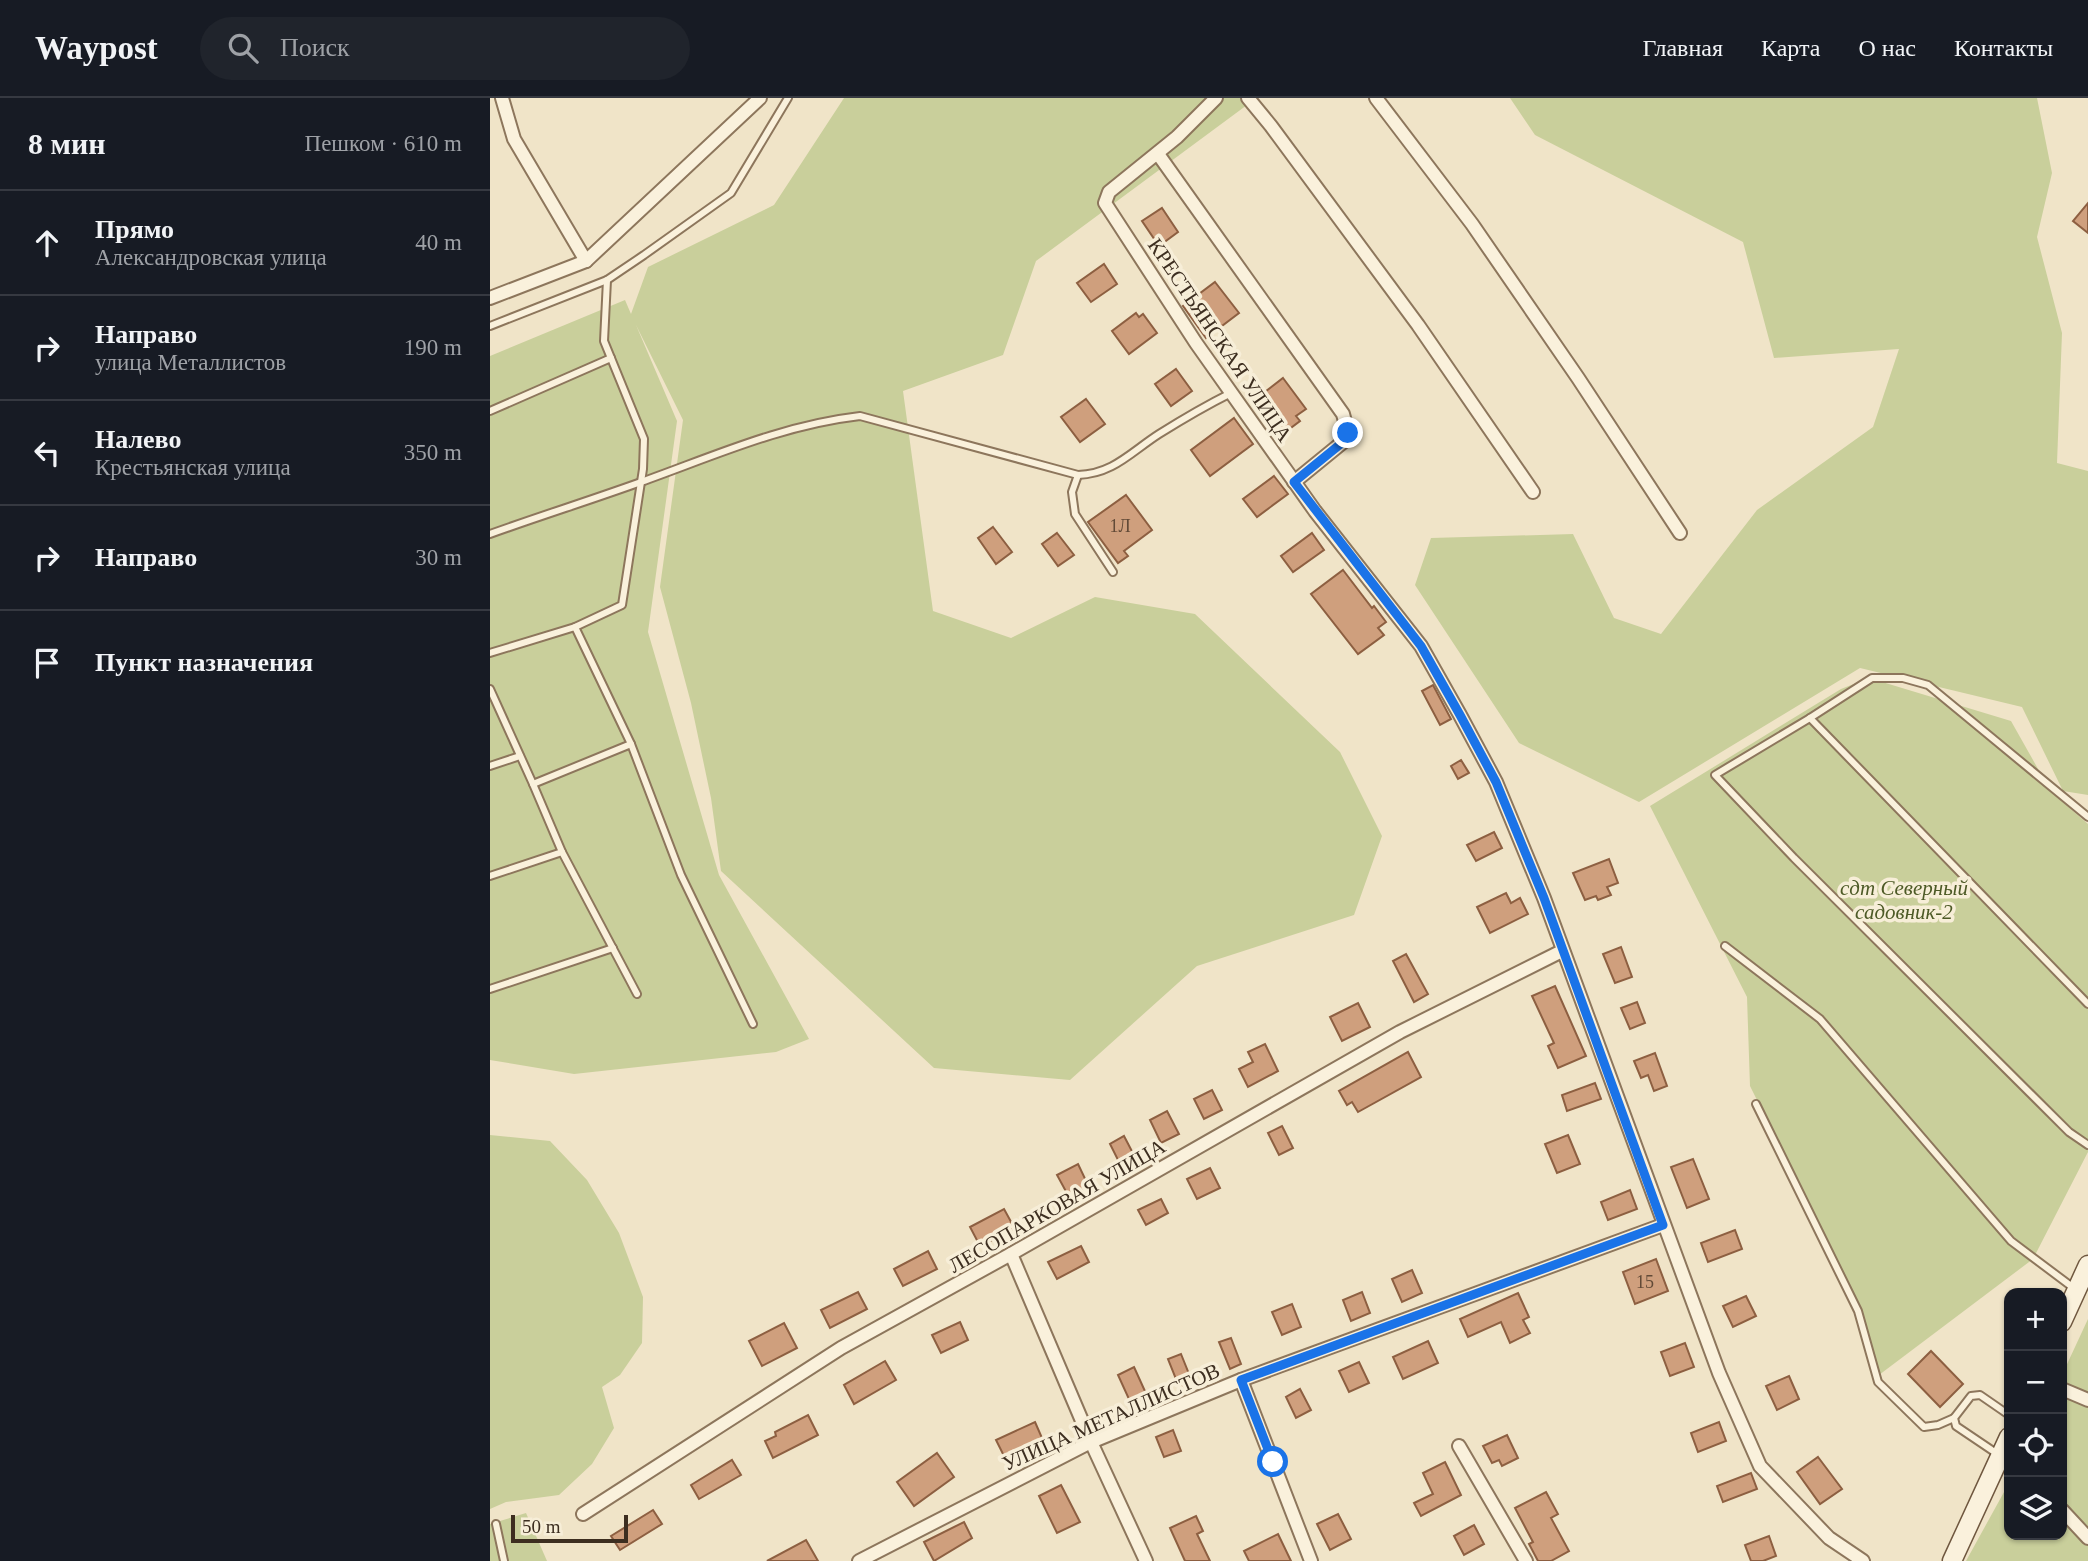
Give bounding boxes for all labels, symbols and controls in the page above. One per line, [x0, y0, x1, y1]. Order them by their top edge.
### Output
search box [200, 17, 690, 80]
icon: search [224, 29, 262, 67]
text: Waypost [35, 30, 158, 66]
text: Поиск [280, 33, 350, 62]
text: Главная [1642, 35, 1723, 61]
text: Карта [1761, 35, 1820, 61]
text: О нас [1858, 35, 1916, 61]
text: Контакты [1954, 35, 2053, 61]
text: 8 мин [28, 127, 106, 160]
text: Пешком · 610 m [305, 131, 462, 156]
text: Прямо [95, 215, 174, 244]
icon: ahead [28, 224, 66, 262]
text: 40 m [415, 230, 462, 255]
street label: КРЕСТЬЯНСКАЯ УЛИЦА [1143, 234, 1298, 447]
text: Александровская улица [95, 245, 327, 270]
text: Направо [95, 320, 197, 349]
icon: right [28, 329, 66, 367]
text: 190 m [404, 335, 462, 360]
text: улица Металлистов [95, 350, 286, 375]
route end [1332, 417, 1363, 448]
text: Налево [95, 425, 181, 454]
icon: left [28, 434, 66, 472]
text: 350 m [404, 440, 462, 465]
text: Крестьянская улица [95, 455, 291, 480]
house number: 1Л [1109, 516, 1131, 536]
icon: right [28, 539, 66, 577]
text: Направо [95, 543, 197, 572]
text: 30 m [415, 545, 462, 570]
icon: arrive [28, 644, 66, 682]
text: Пункт назначения [95, 648, 313, 677]
park label: сдт Северный садовник-2 [1840, 876, 1968, 924]
street label: ЛЕСОПАРКОВАЯ УЛИЦА [944, 1134, 1170, 1278]
house number: 15 [1636, 1272, 1654, 1292]
map controls [2004, 1288, 2067, 1540]
button: + [2004, 1288, 2067, 1351]
button: − [2004, 1351, 2067, 1414]
street label: УЛИЦА МЕТАЛЛИСТОВ [999, 1358, 1223, 1476]
button: locate [2004, 1414, 2067, 1477]
route start [1257, 1446, 1288, 1477]
button: layers [2004, 1477, 2067, 1540]
scale bar [511, 1512, 628, 1544]
text: 50 m [522, 1516, 561, 1537]

